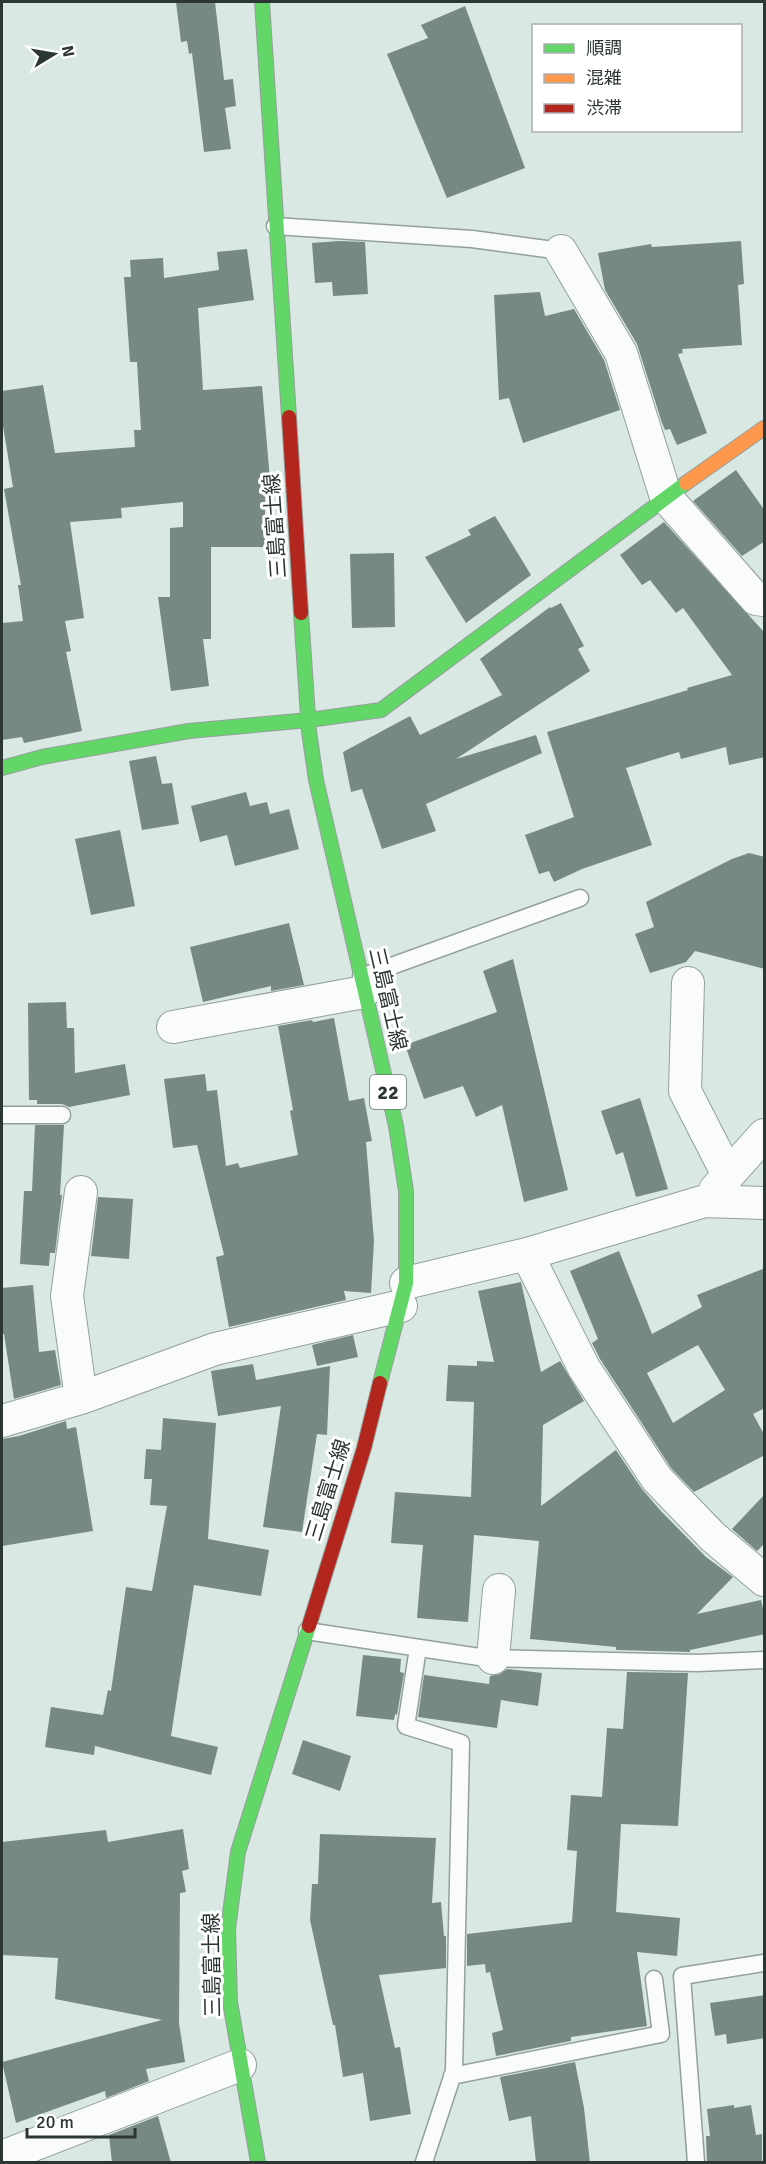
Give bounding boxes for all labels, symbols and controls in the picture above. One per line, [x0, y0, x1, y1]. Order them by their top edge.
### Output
north arrow [24, 24, 84, 84]
legend [532, 24, 742, 132]
text: 順調 [586, 37, 622, 59]
text: N [57, 44, 79, 59]
text: 混雑 [586, 67, 622, 89]
text: 渋滞 [586, 97, 622, 119]
street label: 三島富士線 [258, 473, 292, 579]
street label: 三島富士線 [364, 945, 412, 1053]
road number: 22 [370, 1075, 406, 1109]
street label: 三島富士線 [300, 1436, 356, 1544]
street label: 三島富士線 [198, 1912, 226, 2018]
scale bar [27, 2101, 135, 2139]
text: 20 m [36, 2111, 74, 2133]

